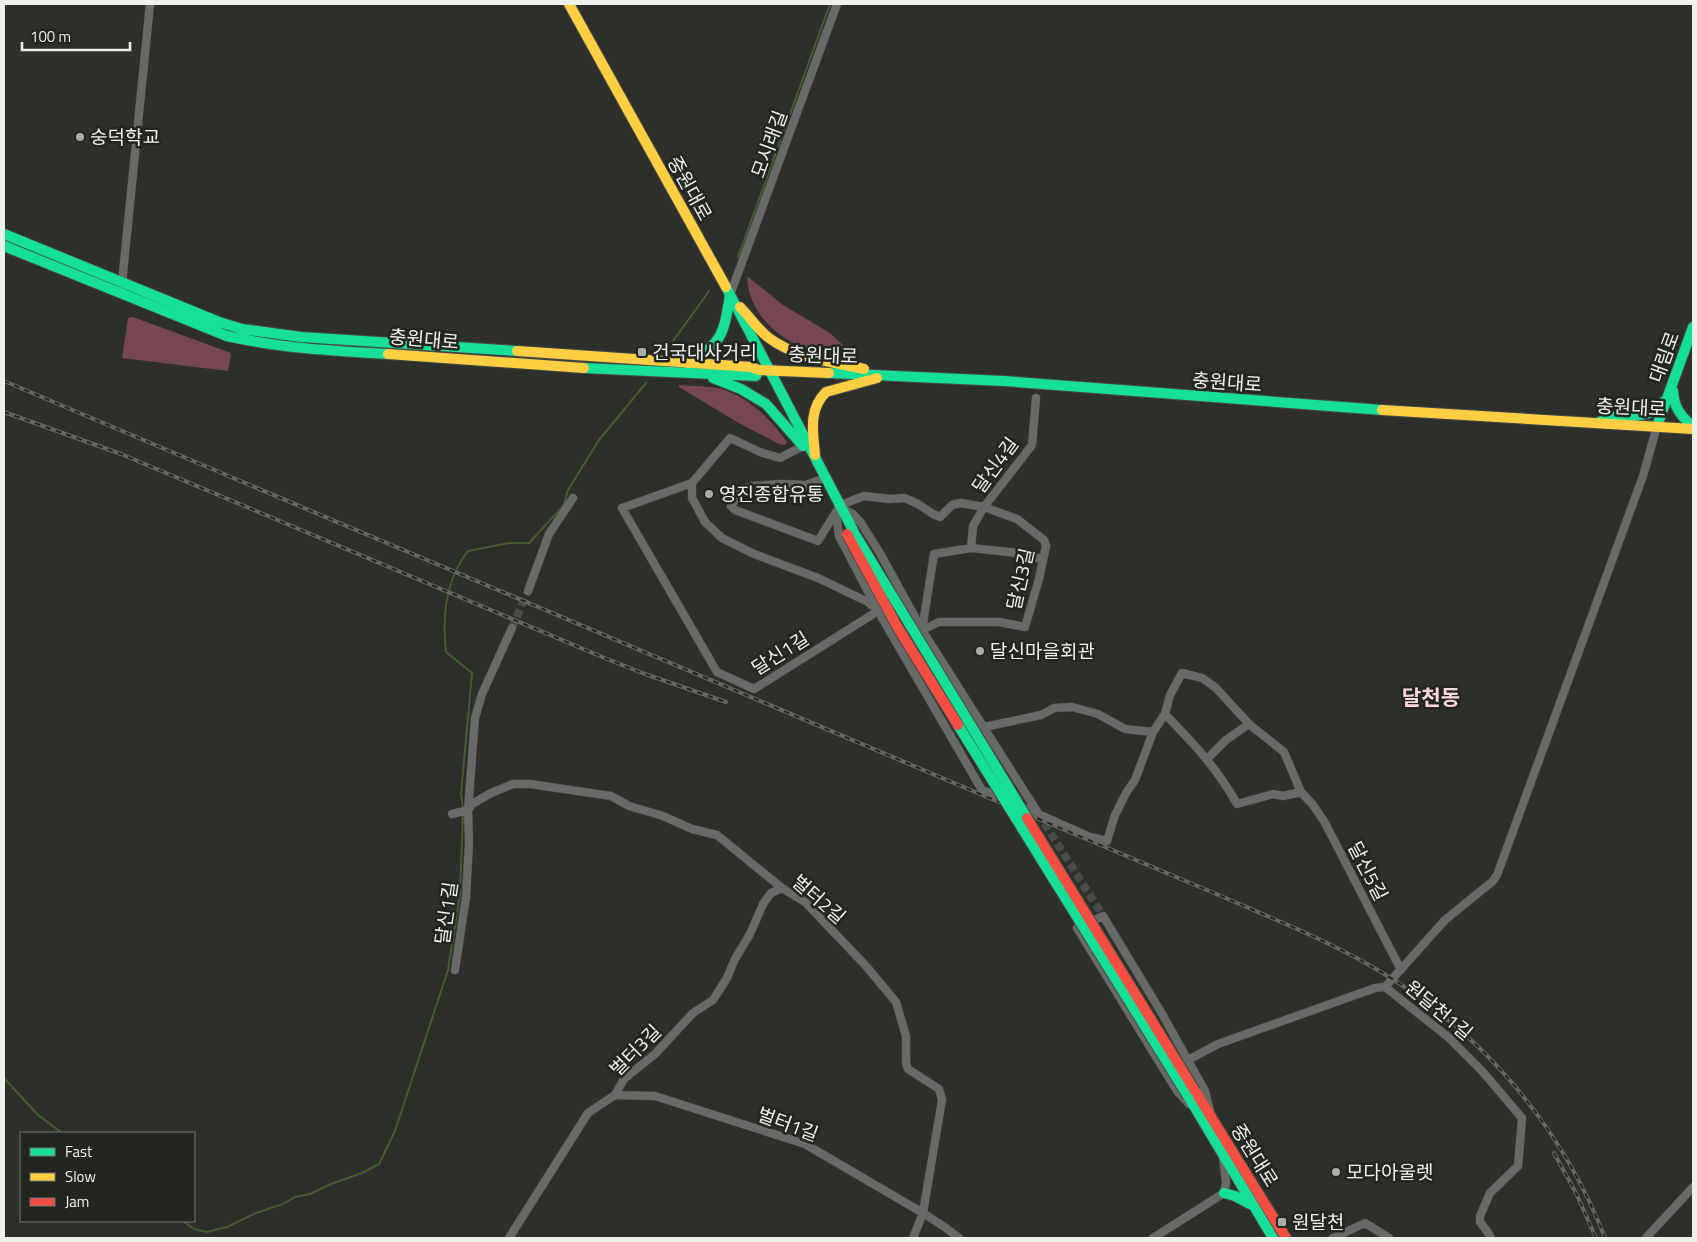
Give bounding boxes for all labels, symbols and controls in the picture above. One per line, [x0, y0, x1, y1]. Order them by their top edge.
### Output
scale bar [22, 20, 130, 52]
text: 100 m [30, 25, 71, 48]
street label: 모시래길 [743, 106, 794, 182]
place label: 숭덕학교 [90, 122, 160, 151]
marker: 숭덕학교 [74, 131, 86, 143]
street label: 중원대로 [661, 150, 720, 225]
street label: 충원대로 [388, 321, 460, 356]
street label: 대림로 [1641, 327, 1686, 386]
place label: 건국대사거리 [652, 337, 757, 366]
street label: 충원대로 [788, 339, 858, 370]
marker: 건국대사거리 [636, 346, 648, 358]
street label: 충원대로 [1191, 365, 1263, 398]
street label: 충원대로 [1595, 390, 1667, 423]
street label: 달신4길 [964, 431, 1025, 499]
place label: 영진종합유통 [719, 479, 824, 508]
marker: 영진종합유통 [703, 488, 715, 500]
street label: 달신3길 [998, 545, 1041, 613]
street label: 달신1길 [745, 624, 814, 682]
place label: 달신마을회관 [990, 636, 1095, 665]
marker: 달신마을회관 [974, 645, 986, 657]
district label: 달천동 [1402, 681, 1460, 713]
street label: 달신5길 [1341, 836, 1396, 905]
street label: 벌터2길 [786, 867, 853, 930]
street label: 달신1길 [427, 880, 464, 946]
street label: 원달천1길 [1399, 973, 1479, 1047]
street label: 벌터3길 [602, 1017, 667, 1082]
street label: 벌터1길 [754, 1099, 823, 1148]
street label: 중원대로 [1225, 1117, 1286, 1192]
legend [20, 1132, 195, 1222]
text: Fast [65, 1140, 93, 1163]
place label: 모다아울렛 [1346, 1157, 1433, 1186]
text: Slow [65, 1165, 96, 1188]
marker: 모다아울렛 [1330, 1166, 1342, 1178]
text: Jam [65, 1190, 89, 1213]
place label: 원달천 [1292, 1207, 1344, 1236]
marker: 원달천 [1276, 1216, 1288, 1228]

